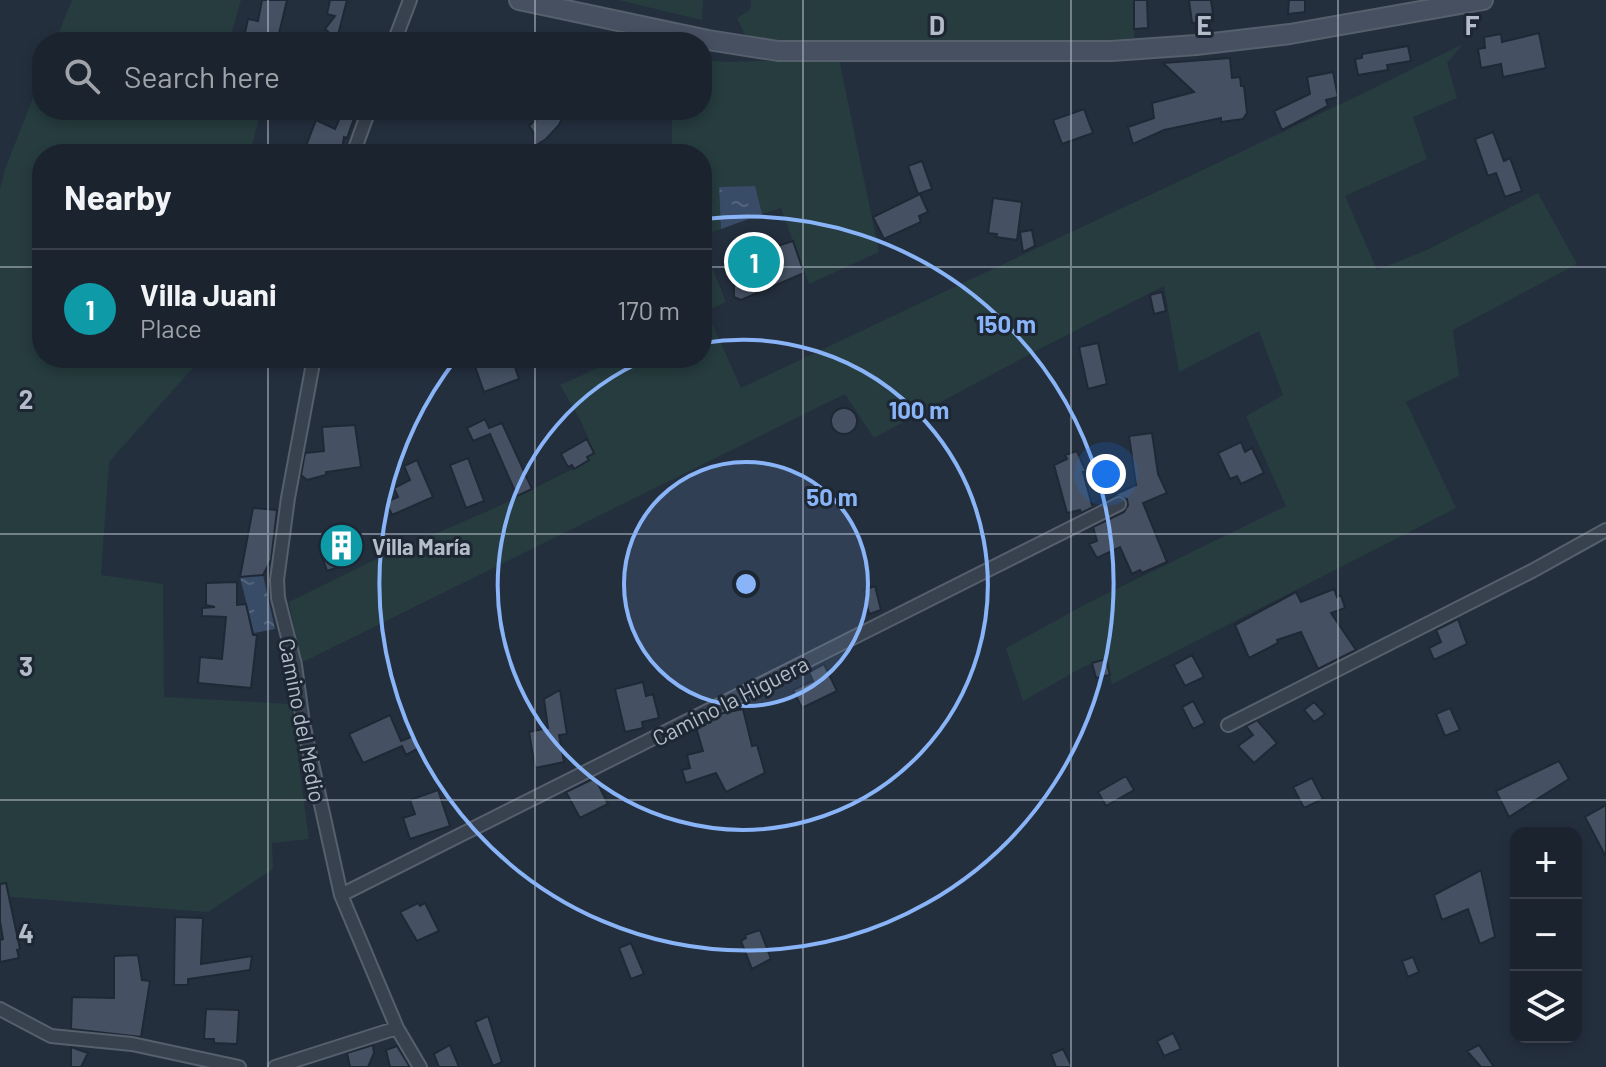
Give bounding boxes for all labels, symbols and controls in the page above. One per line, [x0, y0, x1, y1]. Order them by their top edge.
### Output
text: D [929, 9, 945, 40]
text: E [1196, 9, 1212, 40]
text: F [1465, 9, 1480, 40]
search box [32, 32, 712, 120]
icon: search [60, 54, 104, 98]
text: Search here [124, 58, 280, 94]
text: Nearby [64, 176, 172, 217]
pin: 1 [728, 232, 780, 292]
text: Villa Juani [140, 276, 277, 312]
text: 1 [85, 294, 95, 325]
text: 170 m [617, 294, 680, 325]
text: 150 m [976, 309, 1036, 338]
text: Place [140, 312, 202, 343]
text: 2 [19, 383, 33, 414]
text: 100 m [889, 395, 949, 424]
your location [1086, 454, 1126, 494]
text: 50 m [806, 482, 858, 511]
building icon: Villa María [317, 522, 365, 570]
place label: Villa María [372, 533, 471, 559]
centre of rings [732, 570, 760, 598]
street label: Camino del Medio [274, 636, 332, 804]
street label: Camino la Higuera [648, 649, 812, 751]
text: 3 [19, 650, 33, 681]
map controls [1510, 827, 1582, 1043]
button: + [1510, 827, 1582, 899]
button: − [1510, 899, 1582, 971]
text: 4 [18, 917, 34, 948]
button: layers [1510, 971, 1582, 1043]

